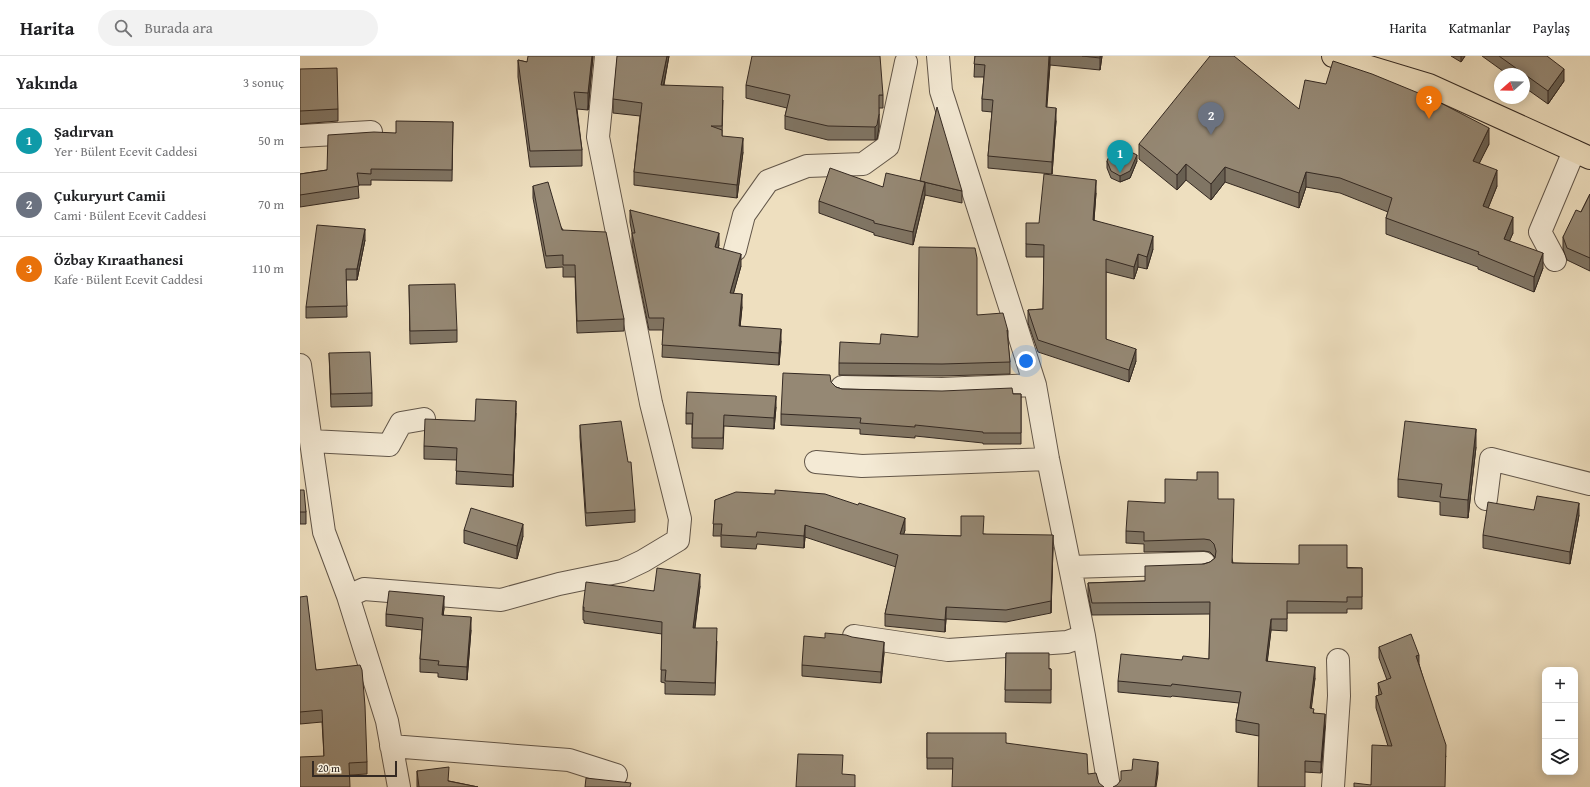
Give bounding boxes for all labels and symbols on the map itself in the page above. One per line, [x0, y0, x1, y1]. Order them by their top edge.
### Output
north arrow [1494, 68, 1530, 104]
pin: 3 [1416, 86, 1442, 119]
pin: 2 [1198, 102, 1224, 135]
pin: 1 [1107, 140, 1133, 173]
your location [1016, 351, 1036, 371]
scale bar [312, 759, 397, 778]

